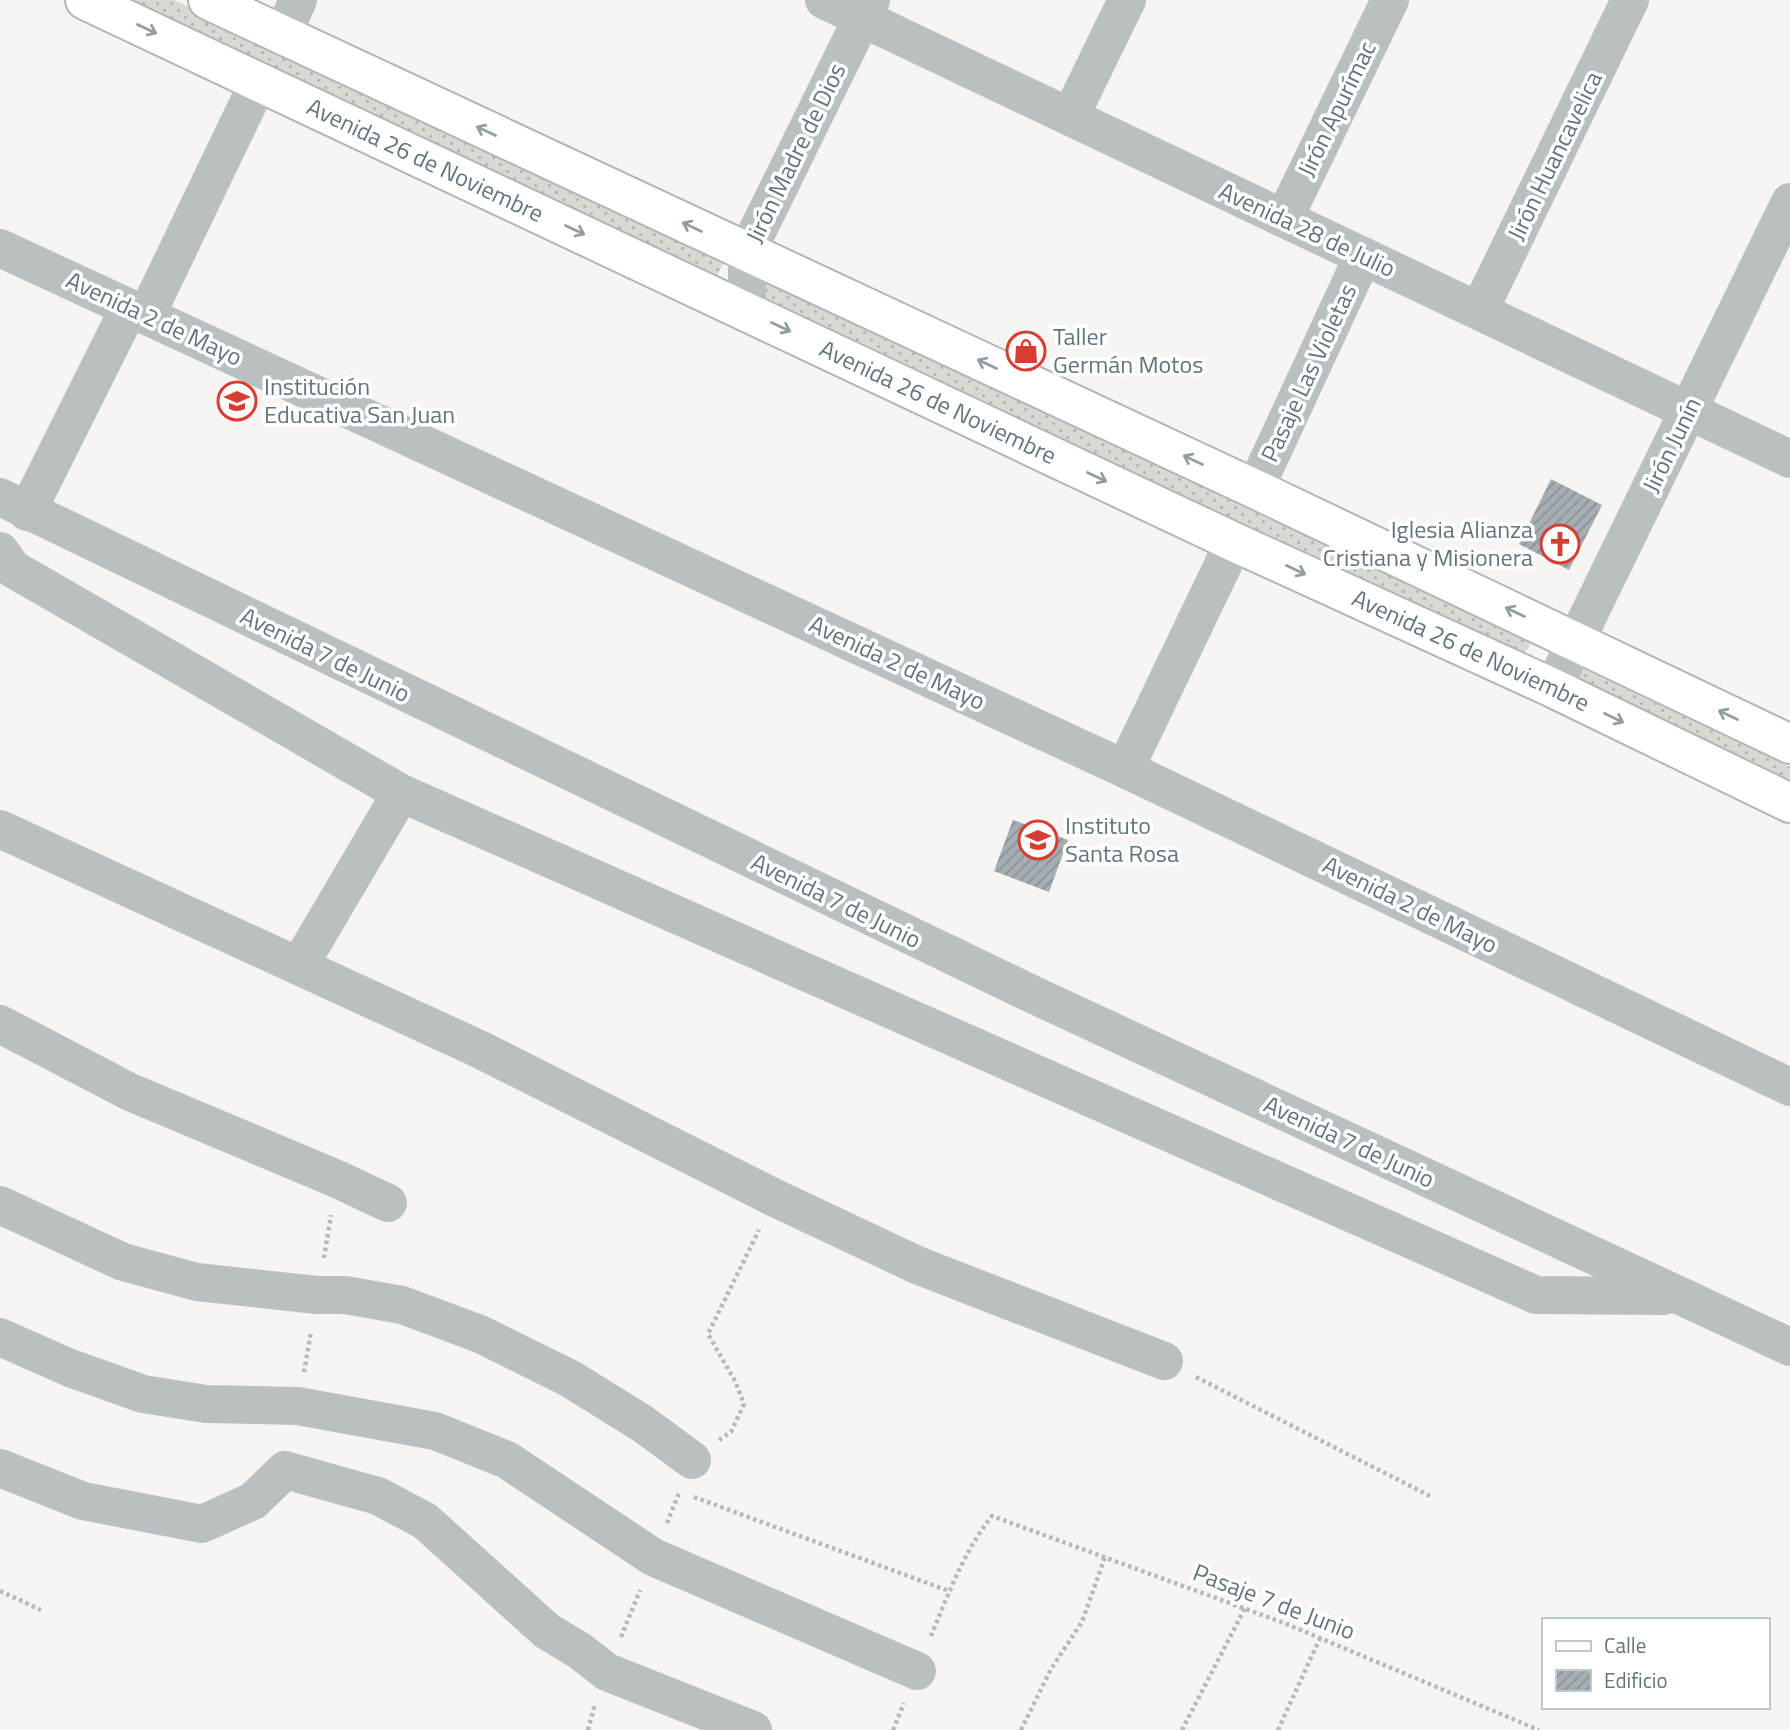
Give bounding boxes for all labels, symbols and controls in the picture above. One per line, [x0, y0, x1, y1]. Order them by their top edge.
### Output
one-way arrow [136, 23, 157, 36]
street label: Jirón Apurímac [1288, 35, 1384, 182]
street label: Jirón Madre de Dios [736, 57, 854, 249]
street label: Jirón Huancavelica [1498, 65, 1611, 246]
street label: Avenida 26 de Noviembre [301, 88, 550, 231]
one-way arrow [476, 123, 497, 137]
street label: Avenida 28 de Julio [1213, 172, 1402, 286]
one-way arrow [682, 219, 703, 233]
one-way arrow [564, 224, 585, 237]
street label: Avenida 2 de Mayo [61, 262, 248, 375]
street label: Pasaje Las Violetas [1251, 277, 1365, 468]
place label: Taller Germán Motos [1053, 318, 1203, 382]
one-way arrow [770, 321, 791, 334]
street label: Avenida 26 de Noviembre [814, 330, 1063, 473]
shop icon: Taller Germán Motos [1005, 330, 1047, 372]
one-way arrow [977, 357, 998, 370]
place label: Institución Educativa San Juan [264, 368, 455, 432]
school or university icon: Institución Educativa San Juan [216, 380, 258, 422]
street label: Jirón Junín [1633, 391, 1710, 498]
one-way arrow [1183, 453, 1204, 466]
one-way arrow [1086, 471, 1107, 484]
place label: Iglesia Alianza Cristiana y Misionera [1323, 511, 1533, 575]
church icon: Iglesia Alianza Cristiana y Misionera [1539, 523, 1581, 565]
one-way arrow [1285, 564, 1306, 577]
street label: Avenida 26 de Noviembre [1346, 579, 1596, 720]
street label: Avenida 7 de Junio [235, 597, 416, 711]
one-way arrow [1505, 605, 1526, 619]
street label: Avenida 2 de Mayo [804, 606, 991, 719]
one-way arrow [1718, 707, 1739, 720]
one-way arrow [1603, 711, 1624, 725]
place label: Instituto Santa Rosa [1065, 807, 1179, 871]
school or university icon: Instituto Santa Rosa [1017, 819, 1059, 861]
street label: Avenida 7 de Junio [746, 843, 927, 957]
street label: Avenida 2 de Mayo [1317, 846, 1504, 962]
street label: Avenida 7 de Junio [1258, 1086, 1441, 1196]
street label: Pasaje 7 de Junio [1188, 1554, 1361, 1649]
legend [1542, 1618, 1769, 1709]
text: Calle [1604, 1629, 1646, 1661]
text: Edificio [1604, 1664, 1668, 1696]

